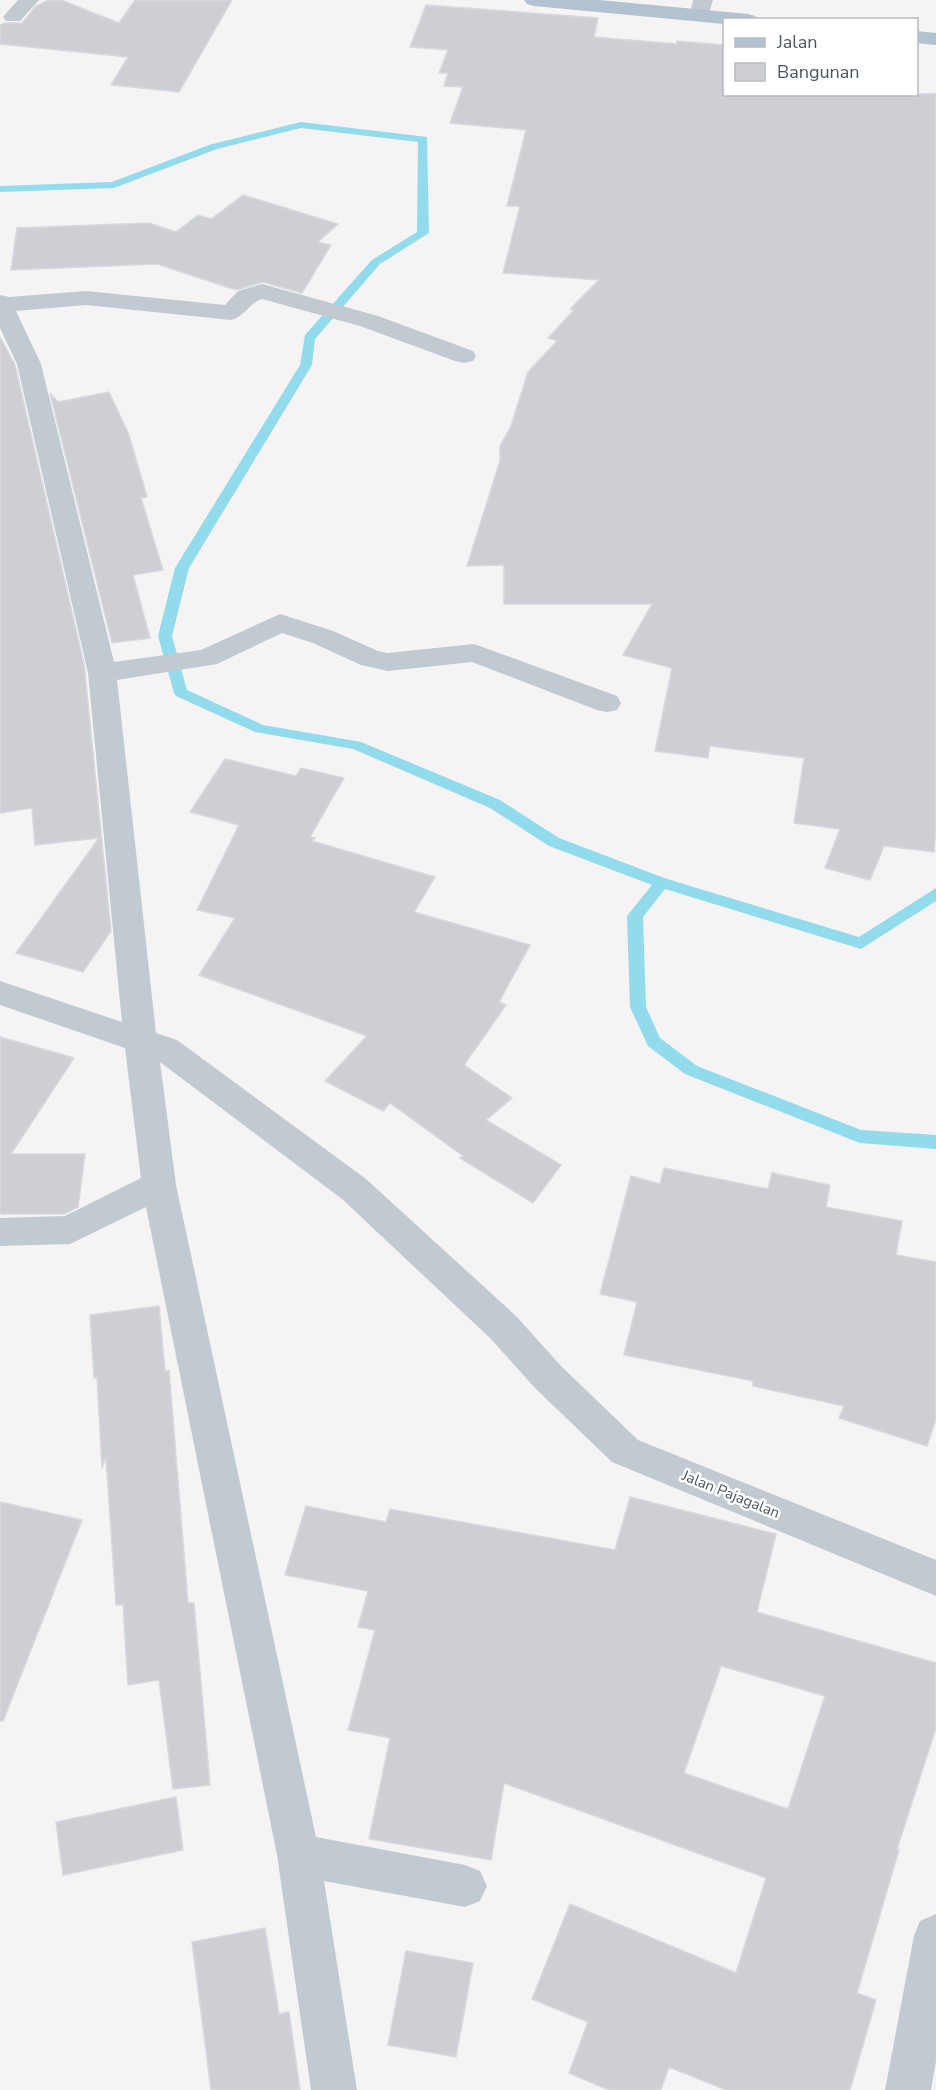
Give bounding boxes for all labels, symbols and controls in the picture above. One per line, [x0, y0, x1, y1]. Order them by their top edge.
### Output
legend [723, 18, 918, 96]
text: Jalan [776, 30, 817, 54]
text: Bangunan [777, 60, 860, 84]
street label: Jalan Pajagalan [678, 1465, 783, 1523]

